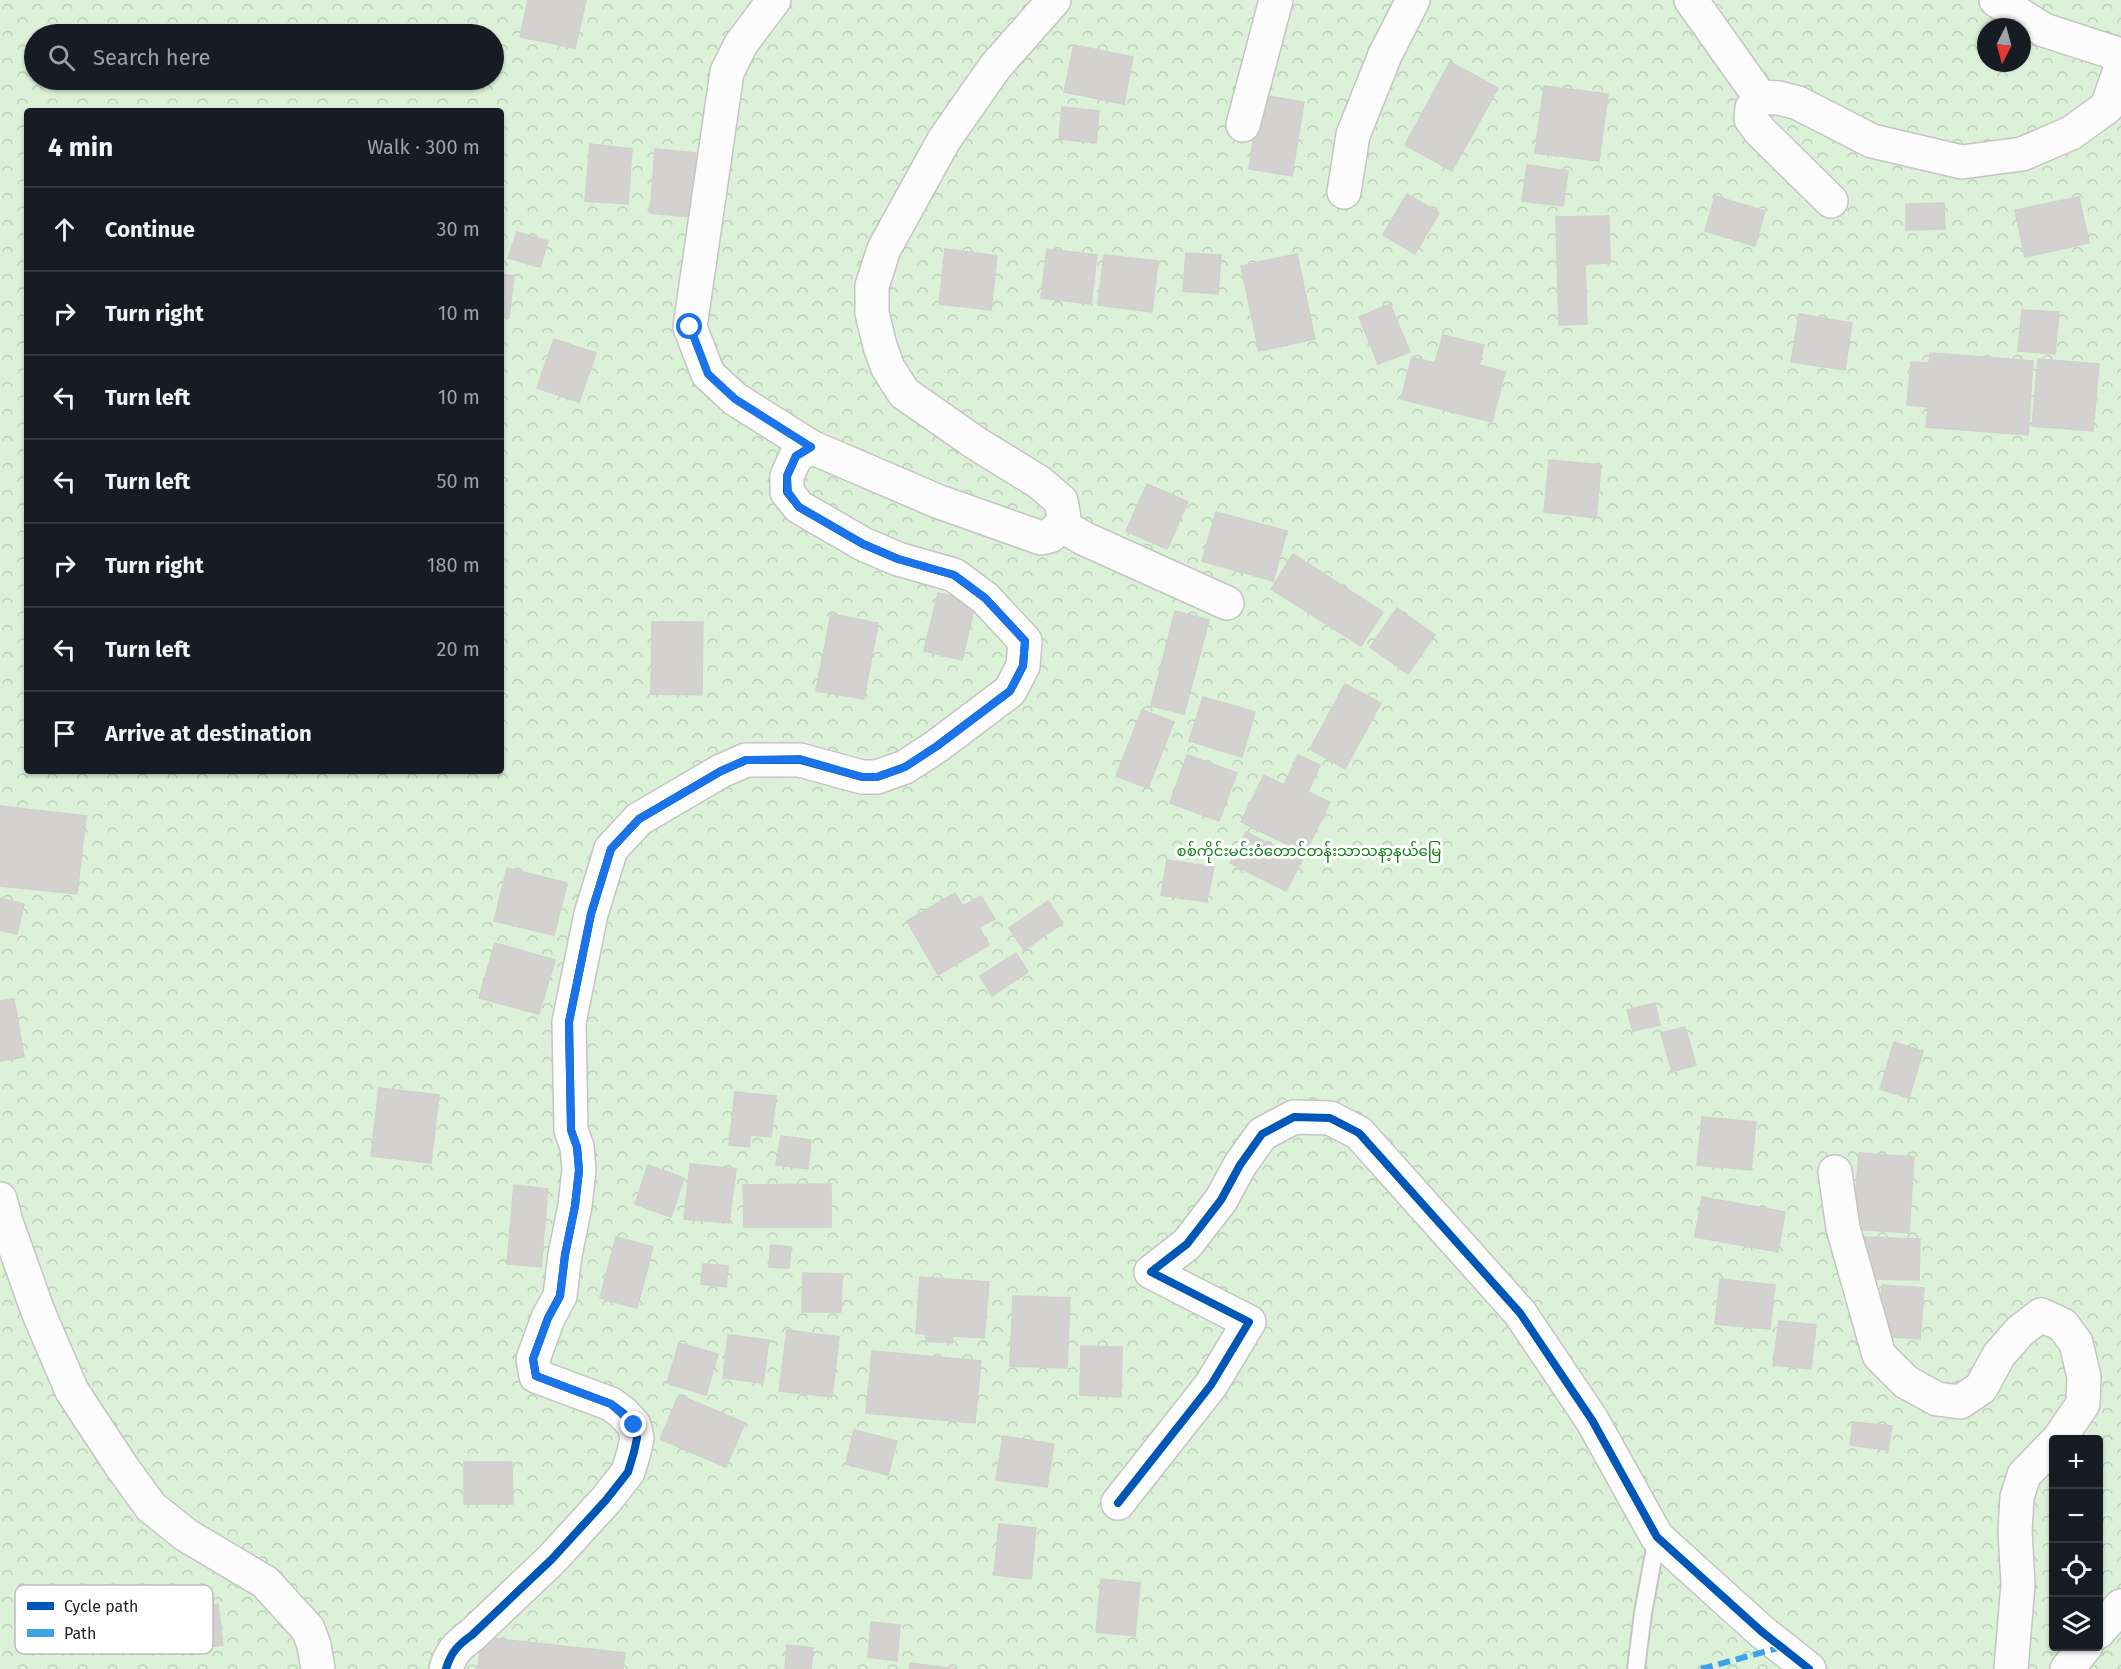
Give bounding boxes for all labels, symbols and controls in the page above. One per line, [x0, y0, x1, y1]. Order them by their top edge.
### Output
north arrow [1977, 18, 2031, 72]
search box [24, 24, 504, 90]
icon: search [45, 41, 78, 74]
text: Search here [93, 44, 211, 71]
text: 4 min [48, 132, 113, 163]
text: Walk · 300 m [367, 135, 480, 159]
icon: ahead [48, 213, 81, 246]
text: Continue [105, 216, 195, 243]
text: 30 m [436, 217, 480, 241]
icon: right [48, 297, 81, 330]
text: Turn right [105, 300, 204, 327]
text: 10 m [438, 301, 480, 325]
route start [676, 313, 702, 339]
icon: left [48, 381, 81, 414]
text: Turn left [105, 384, 190, 411]
text: 10 m [438, 385, 480, 409]
icon: left [48, 465, 81, 498]
text: Turn left [105, 468, 190, 495]
text: 50 m [436, 469, 480, 493]
icon: right [48, 549, 81, 582]
text: Turn right [105, 552, 204, 579]
text: 180 m [427, 553, 480, 577]
icon: left [48, 633, 81, 666]
text: Turn left [105, 636, 190, 663]
text: 20 m [437, 637, 480, 661]
icon: arrive [48, 717, 81, 750]
text: Arrive at destination [105, 720, 312, 747]
park label: စစ်ကိုင်းမင်းဝံတောင်တန်းသာသနာ့နယ်မြေ [1177, 841, 1441, 863]
route end [620, 1411, 646, 1437]
map controls [2049, 1435, 2103, 1651]
button: + [2049, 1435, 2103, 1489]
button: − [2049, 1489, 2103, 1543]
button: locate [2049, 1543, 2103, 1597]
legend [15, 1585, 213, 1654]
text: Cycle path [64, 1597, 138, 1616]
button: layers [2049, 1597, 2103, 1651]
text: Path [64, 1624, 96, 1643]

